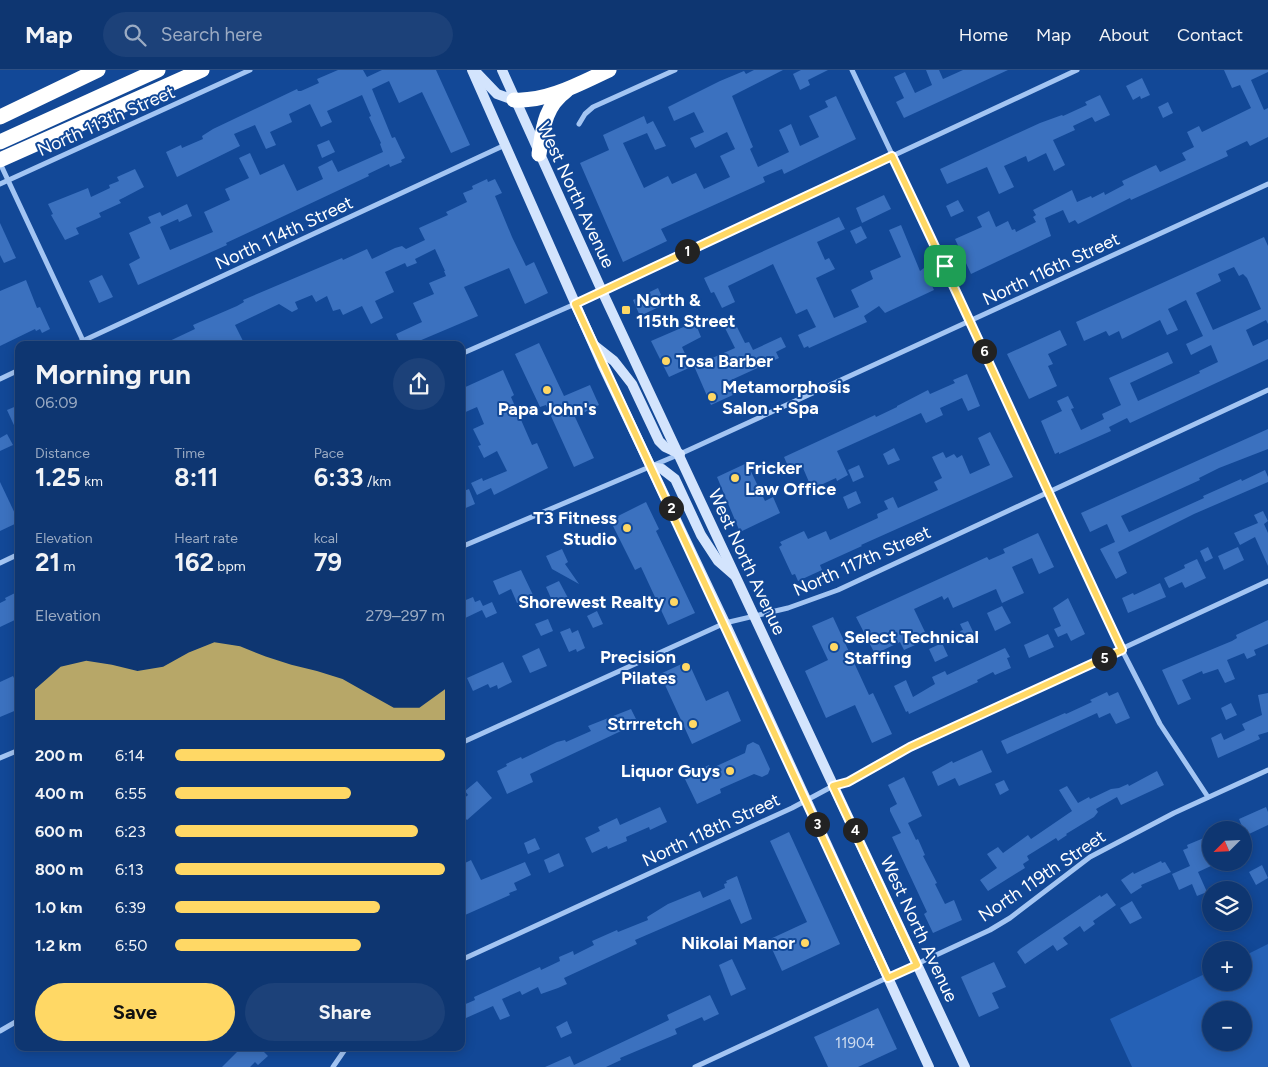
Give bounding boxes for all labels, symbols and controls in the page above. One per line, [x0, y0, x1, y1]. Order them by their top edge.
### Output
search box [103, 12, 453, 57]
text: Map [25, 20, 73, 49]
icon: search [121, 21, 149, 49]
text: Search here [161, 23, 262, 46]
text: Home [959, 24, 1008, 46]
text: Map [1036, 24, 1071, 46]
text: About [1099, 24, 1149, 46]
text: Contact [1177, 24, 1243, 46]
street label: North 113th Street [34, 81, 178, 161]
street label: West North Avenue [533, 118, 620, 272]
street label: North 114th Street [212, 191, 357, 275]
street label: North 116th Street [979, 228, 1123, 310]
pin: 1 [674, 238, 700, 264]
text: 1 [685, 243, 690, 260]
pin [924, 245, 966, 287]
icon: arrive [931, 252, 959, 280]
place label: North & 115th Street [636, 289, 736, 332]
marker: North & 115th Street [620, 304, 632, 316]
pin: 6 [972, 338, 996, 364]
text: 6 [980, 343, 989, 360]
place label: Tosa Barber [676, 350, 773, 372]
marker: Tosa Barber [660, 355, 672, 367]
text: Morning run [35, 357, 191, 391]
button: share [393, 358, 445, 410]
place label: Metamorphosis Salon + Spa [722, 376, 851, 419]
marker: Papa John's [541, 384, 553, 396]
marker: Metamorphosis Salon + Spa [706, 391, 718, 403]
text: 06:09 [35, 393, 78, 412]
place label: Papa John's [498, 398, 597, 420]
text: Distance [35, 445, 90, 462]
text: Time [174, 445, 205, 462]
text: Pace [314, 445, 344, 462]
place label: Fricker Law Office [745, 457, 836, 500]
text: 1.25 [35, 462, 81, 492]
text: 8:11 [174, 462, 218, 492]
text: 6:33 [314, 462, 363, 492]
marker: Fricker Law Office [729, 472, 741, 484]
text: km [81, 473, 103, 490]
text: /km [363, 473, 391, 490]
street label: West North Avenue [704, 485, 791, 639]
pin: 2 [658, 496, 684, 520]
text: 2 [667, 500, 676, 517]
place label: T3 Fitness Studio [533, 507, 618, 550]
street label: North 117th Street [790, 521, 934, 601]
marker: T3 Fitness Studio [621, 522, 633, 534]
text: Elevation [35, 530, 93, 547]
text: Heart rate [174, 530, 238, 547]
text: kcal [314, 530, 338, 547]
text: 21 [35, 547, 60, 577]
text: 162 [174, 547, 214, 577]
text: 79 [314, 547, 342, 577]
text: m [60, 558, 75, 575]
text: bpm [214, 558, 246, 575]
place label: Shorewest Realty [518, 591, 665, 613]
marker: Shorewest Realty [668, 596, 680, 608]
text: Elevation [35, 606, 101, 625]
text: 279–297 m [365, 606, 445, 625]
place label: Select Technical Staffing [844, 626, 979, 669]
marker: Select Technical Staffing [828, 641, 840, 653]
place label: Precision Pilates [600, 646, 677, 689]
pin: 5 [1092, 646, 1116, 670]
text: 5 [1100, 650, 1109, 667]
marker: Precision Pilates [680, 661, 692, 673]
place label: Strrretch [607, 713, 683, 735]
marker: Strrretch [687, 718, 699, 730]
text: 200 m [35, 746, 83, 765]
text: 6:14 [115, 746, 145, 765]
place label: Liquor Guys [621, 760, 721, 782]
marker: Liquor Guys [724, 765, 736, 777]
text: 400 m [35, 784, 84, 803]
text: 6:55 [115, 784, 147, 803]
street label: North 118th Street [639, 788, 784, 872]
pin: 3 [804, 812, 830, 836]
text: 3 [814, 816, 821, 833]
pin: 4 [842, 818, 868, 842]
north arrow [1202, 821, 1252, 871]
map controls [1202, 821, 1252, 1051]
text: 600 m [35, 822, 83, 841]
text: 6:23 [115, 822, 146, 841]
text: 4 [851, 822, 860, 839]
street label: North 119th Street [974, 825, 1110, 927]
street label: West North Avenue [876, 852, 963, 1006]
text: 800 m [35, 860, 83, 879]
text: 6:13 [115, 860, 143, 879]
button: layers [1202, 881, 1252, 931]
text: 1.0 km [35, 898, 82, 917]
text: 6:39 [115, 898, 146, 917]
place label: Nikolai Manor [681, 932, 795, 954]
text: 1.2 km [35, 936, 81, 955]
text: 6:50 [115, 936, 148, 955]
marker: Nikolai Manor [799, 937, 811, 949]
button: + [1202, 941, 1252, 991]
button: Save [35, 983, 235, 1041]
button: Share [245, 983, 445, 1041]
button: − [1202, 1001, 1252, 1051]
house number: 11904 [835, 1034, 875, 1052]

